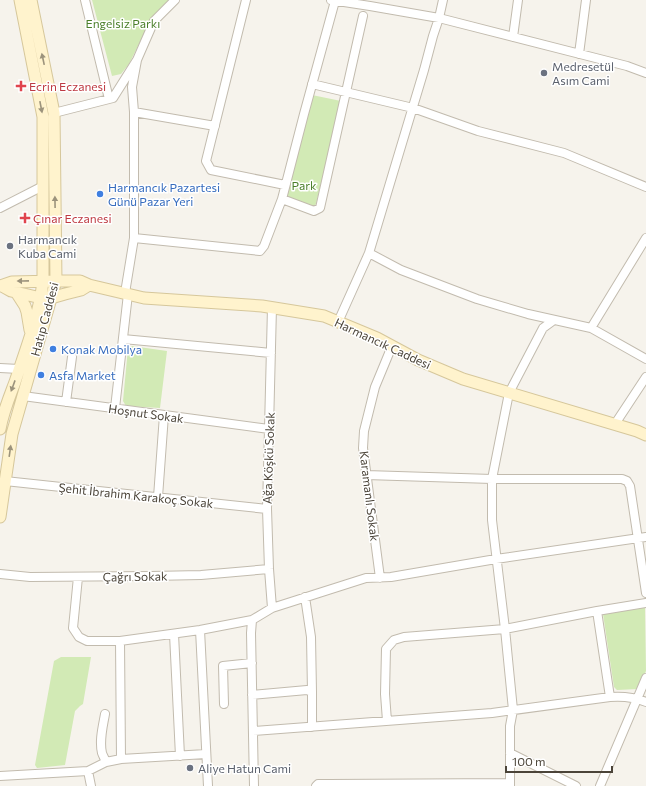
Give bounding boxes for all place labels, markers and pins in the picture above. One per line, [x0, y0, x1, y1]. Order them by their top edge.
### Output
place label: Medresetül Asım Cami [552, 59, 614, 87]
marker: Medresetül Asım Cami [539, 68, 549, 78]
place label: Ecrin Eczanesi [29, 79, 106, 93]
marker: Ecrin Eczanesi [16, 81, 26, 91]
place label: Harmancık Pazartesi Günü Pazar Yeri [108, 180, 220, 208]
marker: Harmancık Pazartesi Günü Pazar Yeri [95, 189, 105, 199]
place label: Çınar Eczanesi [33, 211, 112, 225]
marker: Çınar Eczanesi [20, 213, 30, 223]
place label: Harmancık Kuba Cami [18, 232, 78, 260]
marker: Harmancık Kuba Cami [5, 241, 15, 251]
place label: Konak Mobilya [61, 342, 142, 356]
marker: Konak Mobilya [48, 344, 58, 354]
place label: Asfa Market [49, 368, 116, 382]
marker: Asfa Market [36, 370, 46, 380]
place label: Aliye Hatun Cami [198, 761, 291, 775]
marker: Aliye Hatun Cami [185, 763, 195, 773]

